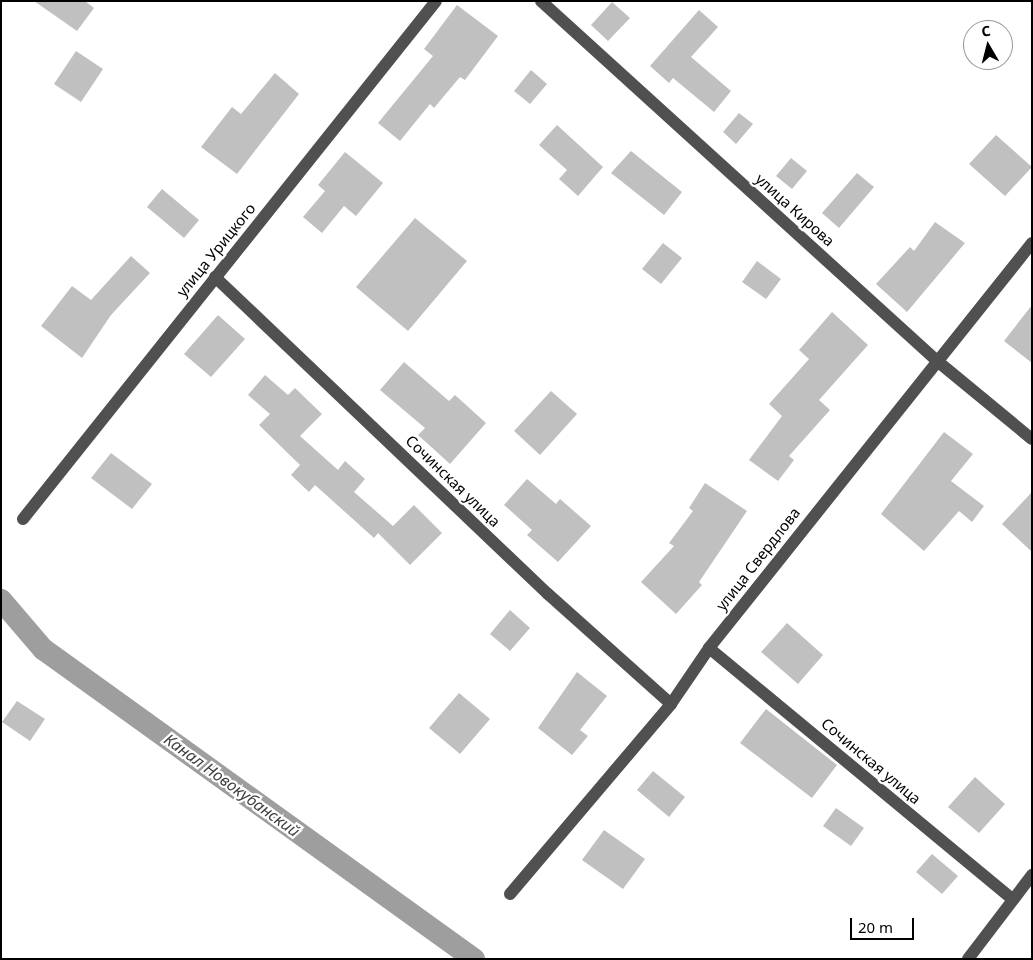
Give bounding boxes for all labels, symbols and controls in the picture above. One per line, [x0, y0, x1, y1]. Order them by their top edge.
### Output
north arrow [963, 20, 1013, 70]
text: С [980, 21, 992, 41]
street label: улица Кирова [752, 170, 838, 250]
street label: улица Урицкого [173, 200, 259, 300]
street label: Сочинская улица [402, 431, 504, 531]
street label: улица Свердлова [712, 504, 804, 614]
street label: Сочинская улица [818, 714, 924, 808]
water label: Канал Новокубанский [161, 729, 303, 841]
scale bar [853, 908, 917, 940]
text: 20 m [858, 917, 893, 937]

